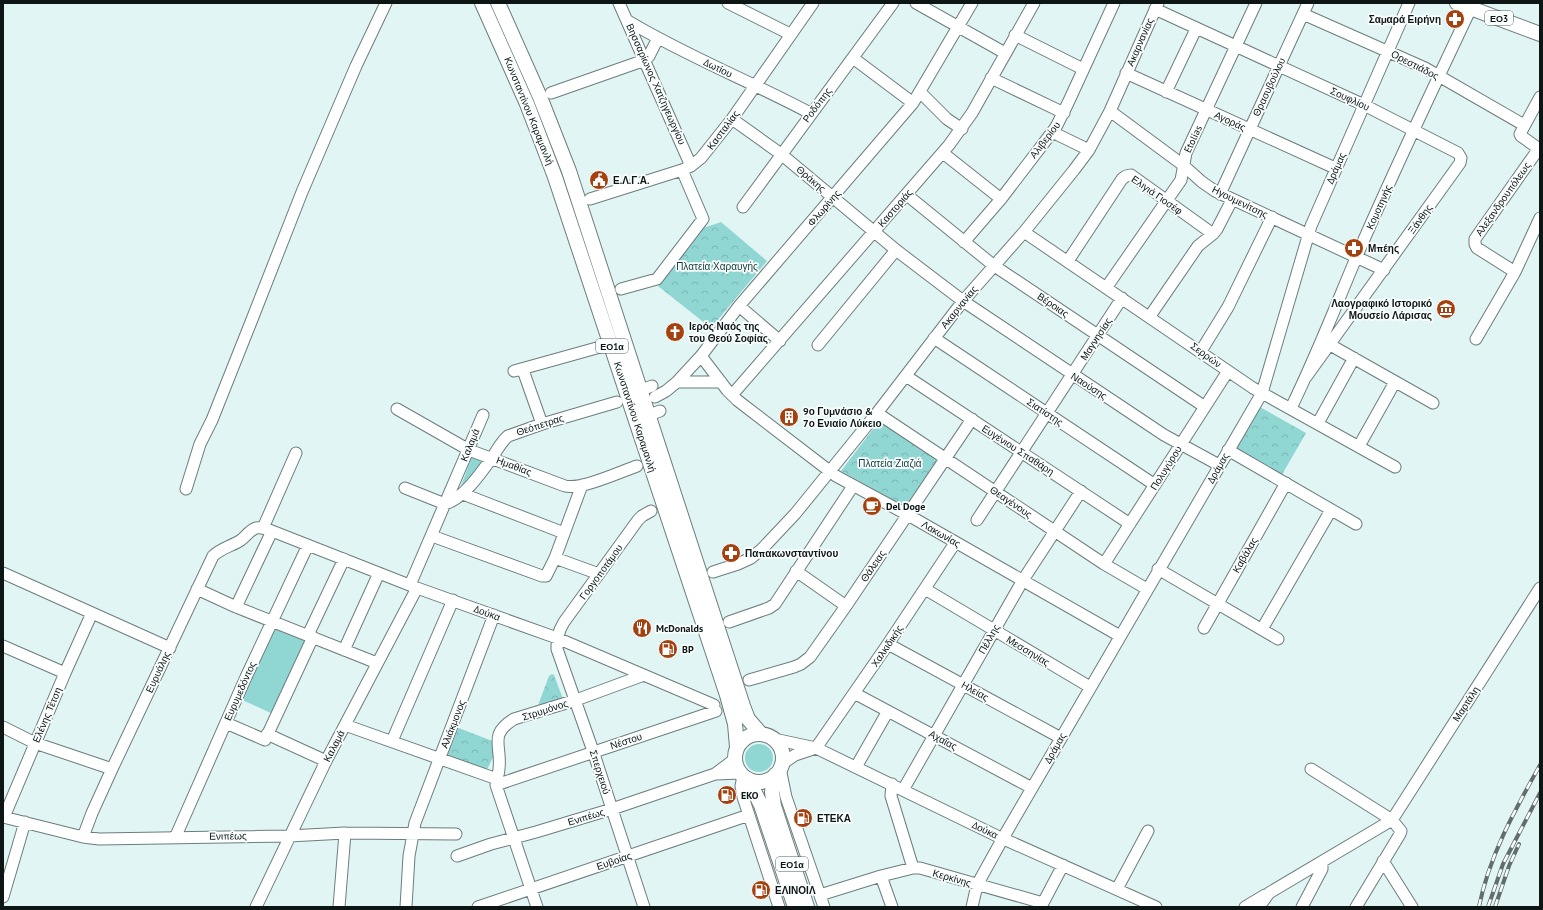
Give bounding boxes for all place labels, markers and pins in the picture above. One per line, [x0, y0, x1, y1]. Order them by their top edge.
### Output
pharmacy icon: Σαμαρά Ειρήνη [1444, 8, 1466, 30]
place label: Σαμαρά Ειρήνη [1369, 13, 1441, 26]
public building icon: Ε.Λ.Γ.Α. [588, 169, 610, 191]
place label: Ε.Λ.Γ.Α. [613, 174, 650, 187]
pharmacy icon: Μπέης [1343, 237, 1365, 259]
place label: Μπέης [1368, 242, 1399, 255]
place label: Λαογραφικό Ιστορικό Μουσείο Λάρισας [1331, 297, 1432, 322]
museum icon: Λαογραφικό Ιστορικό Μουσείο Λάρισας [1435, 298, 1457, 320]
place label: Ιερός Ναός της του Θεού Σοφίας [689, 320, 768, 345]
church icon: Ιερός Ναός της του Θεού Σοφίας [664, 321, 686, 343]
place label: 9ο Γυμνάσιο & 7ο Ενιαίο Λύκειο [803, 405, 882, 430]
building icon: 9ο Γυμνάσιο & 7ο Ενιαίο Λύκειο [778, 406, 800, 428]
cafe icon: Del Doge [861, 495, 883, 517]
place label: Del Doge [886, 500, 925, 513]
pharmacy icon: Παπακωνσταντίνου [720, 542, 742, 564]
place label: Παπακωνσταντίνου [745, 547, 838, 560]
restaurant icon: McDonalds [631, 617, 653, 639]
place label: McDonalds [656, 622, 703, 635]
fuel station icon: BP [657, 638, 679, 660]
place label: BP [682, 643, 694, 656]
fuel station icon: EKO [716, 784, 738, 806]
place label: EKO [741, 789, 759, 802]
fuel station icon: ΕΤΕΚΑ [792, 807, 814, 829]
place label: ΕΤΕΚΑ [817, 812, 851, 825]
fuel station icon: ΕΛΙΝΟΙΛ [750, 879, 772, 901]
place label: ΕΛΙΝΟΙΛ [775, 884, 816, 897]

